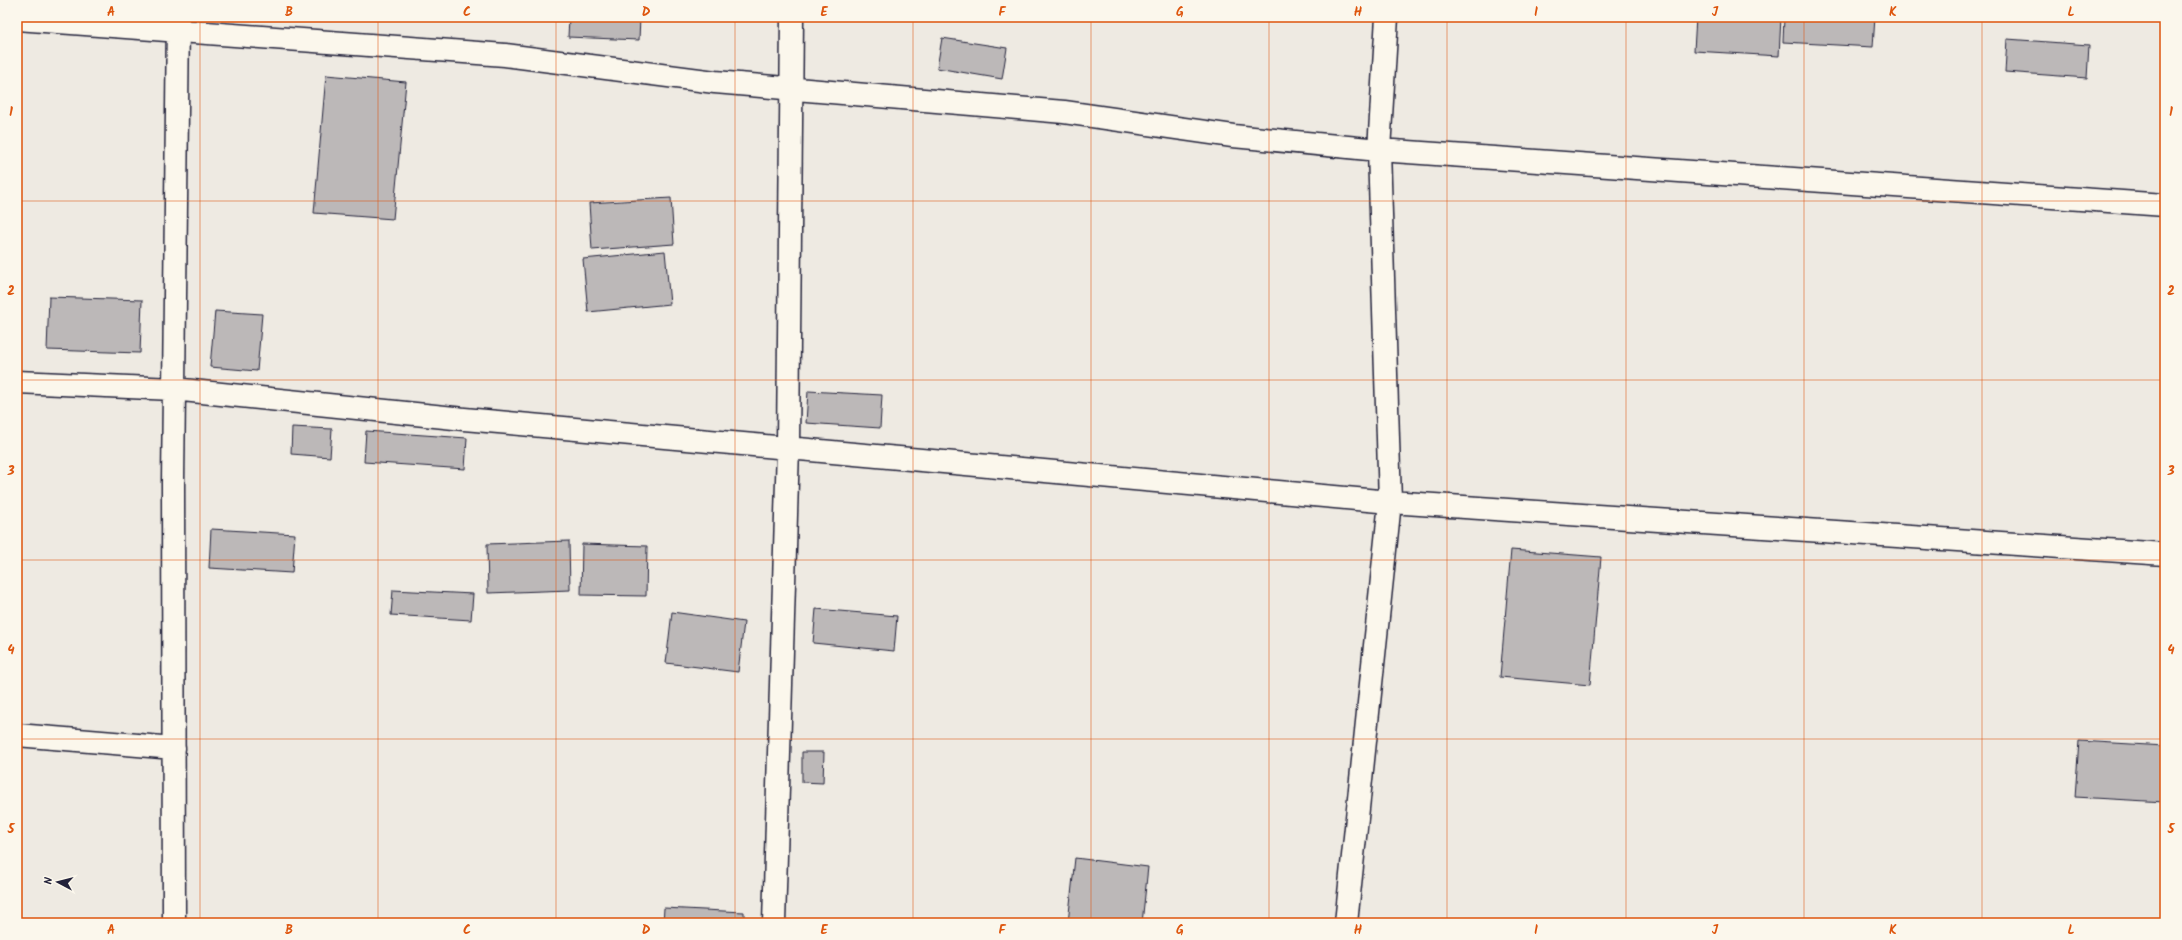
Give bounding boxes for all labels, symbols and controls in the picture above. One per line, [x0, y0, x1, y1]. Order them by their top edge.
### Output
text: A [107, 2, 115, 23]
text: B [285, 2, 293, 23]
text: C [463, 2, 471, 23]
text: D [642, 2, 651, 23]
text: E [820, 2, 828, 23]
text: F [998, 2, 1006, 23]
text: G [1176, 2, 1184, 23]
text: H [1354, 2, 1363, 23]
text: I [1534, 2, 1538, 23]
text: J [1712, 2, 1719, 23]
text: K [1889, 2, 1897, 23]
text: L [2067, 2, 2075, 23]
text: 1 [9, 102, 13, 123]
text: 1 [2169, 102, 2173, 123]
text: 2 [7, 281, 15, 302]
text: 2 [2167, 281, 2175, 302]
text: 3 [6, 461, 15, 482]
text: 3 [2166, 461, 2175, 482]
text: 4 [7, 640, 15, 661]
text: 4 [2167, 640, 2175, 661]
text: 5 [7, 819, 16, 840]
text: 5 [2167, 819, 2176, 840]
north arrow [38, 862, 78, 902]
text: N [40, 876, 58, 885]
text: A [107, 920, 115, 940]
text: B [285, 920, 293, 940]
text: C [463, 920, 471, 940]
text: D [642, 920, 651, 940]
text: E [820, 920, 828, 940]
text: F [998, 920, 1006, 940]
text: G [1176, 920, 1184, 940]
text: H [1354, 920, 1363, 940]
text: I [1534, 920, 1538, 940]
text: J [1712, 920, 1719, 940]
text: K [1889, 920, 1897, 940]
text: L [2067, 920, 2075, 940]

